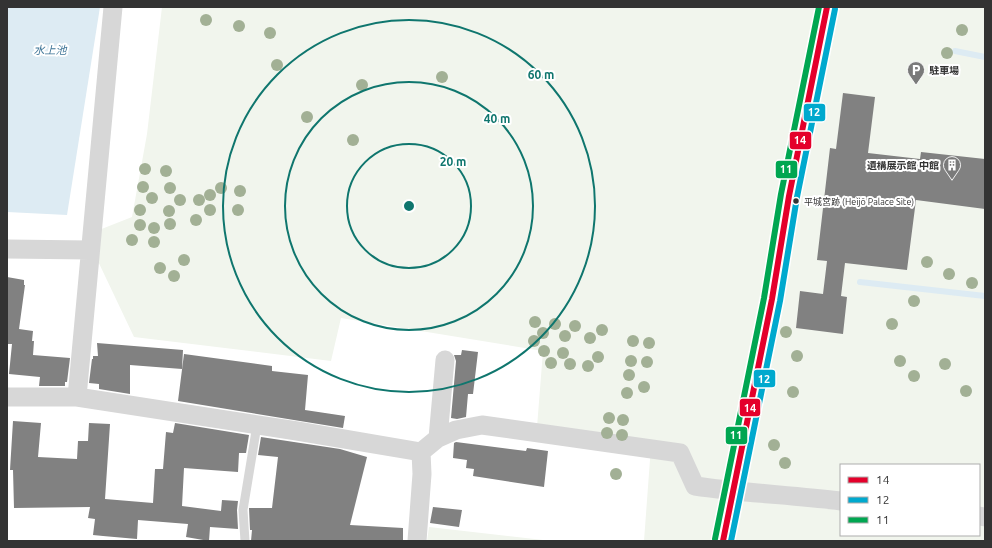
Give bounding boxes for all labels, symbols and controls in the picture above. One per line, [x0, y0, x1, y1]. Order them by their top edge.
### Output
water label: 水上池 [34, 44, 67, 56]
parking icon: 駐車場 [906, 60, 926, 85]
place label: 駐車場 [929, 65, 959, 76]
text: 60 m [528, 68, 554, 81]
line badge: 12 [803, 103, 826, 122]
text: 12 [808, 106, 820, 118]
text: 40 m [484, 112, 510, 125]
line badge: 14 [789, 131, 812, 150]
text: 14 [794, 134, 806, 146]
text: 20 m [440, 155, 466, 168]
building icon: 遺構展示館 中館 [942, 155, 962, 180]
line badge: 11 [775, 160, 798, 179]
place label: 遺構展示館 中館 [867, 160, 939, 171]
text: 11 [780, 163, 792, 175]
marker: 平城宮跡 (Heijō Palace Site) [791, 196, 801, 206]
place label: 平城宮跡 (Heijō Palace Site) [804, 197, 914, 207]
centre of rings [402, 199, 416, 213]
line badge: 12 [753, 369, 776, 388]
text: 12 [758, 373, 770, 385]
line badge: 14 [739, 398, 761, 417]
text: 14 [744, 402, 756, 414]
line badge: 11 [725, 426, 748, 445]
text: 11 [730, 429, 742, 441]
legend [840, 464, 980, 536]
text: 14 [876, 473, 890, 486]
text: 12 [876, 493, 890, 506]
text: 11 [876, 513, 890, 526]

